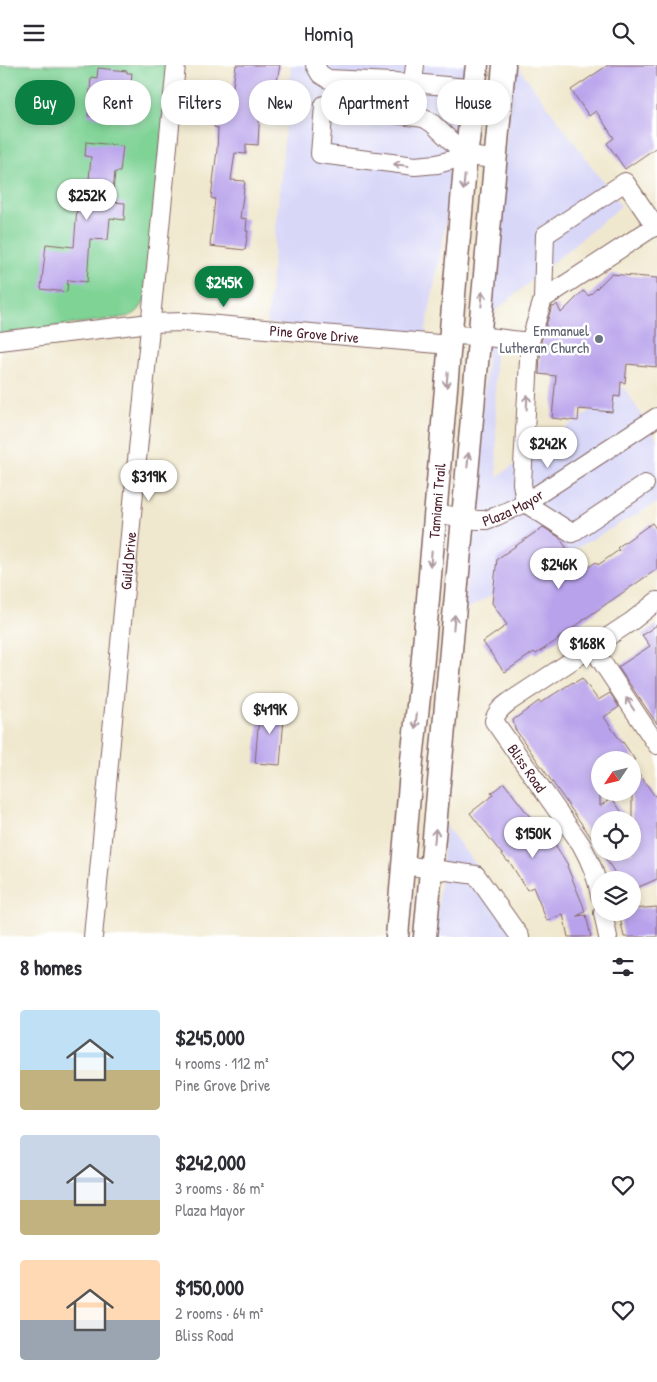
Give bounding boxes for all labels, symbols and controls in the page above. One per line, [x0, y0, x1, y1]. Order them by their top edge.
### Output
text: Homiq [304, 18, 353, 48]
icon: menu [20, 19, 48, 47]
icon: search [609, 19, 637, 47]
chip: Buy [15, 80, 75, 125]
chip: Rent [85, 80, 151, 125]
chip: Filters [161, 80, 239, 125]
chip: New [249, 80, 311, 125]
chip: Apartment [321, 80, 427, 125]
chip: House [437, 80, 510, 125]
one-way arrow [394, 159, 410, 169]
one-way arrow [459, 175, 469, 191]
pin: $252K [52, 179, 122, 221]
text: $252K [68, 184, 106, 206]
pin: $245K [189, 265, 259, 308]
text: $245K [206, 271, 242, 293]
one-way arrow [477, 291, 487, 307]
street label: Pine Grove Drive [269, 319, 360, 348]
place label: Emmanuel Lutheran Church [500, 320, 589, 358]
marker: Emmanuel Lutheran Church [593, 333, 605, 345]
one-way arrow [442, 372, 452, 388]
one-way arrow [522, 395, 531, 411]
pin: $242K [513, 427, 583, 469]
text: $242K [529, 432, 567, 454]
one-way arrow [463, 453, 472, 469]
pin: $319K [114, 459, 184, 502]
street label: Tamiami Trail [423, 462, 450, 539]
text: $319K [131, 465, 167, 487]
street label: Plaza Mayor [479, 483, 547, 531]
street label: Guild Drive [115, 531, 141, 591]
pin: $246K [524, 547, 594, 590]
one-way arrow [426, 551, 436, 567]
text: $246K [541, 553, 577, 575]
one-way arrow [450, 615, 459, 631]
pin: $168K [552, 627, 622, 669]
text: $168K [569, 632, 605, 654]
pin: $419K [235, 693, 305, 735]
text: $419K [253, 698, 287, 720]
one-way arrow [625, 698, 635, 712]
one-way arrow [411, 713, 421, 729]
street label: Bliss Road [503, 740, 551, 796]
north arrow [591, 751, 641, 801]
map controls [591, 751, 641, 921]
button: locate [591, 811, 641, 861]
pin: $150K [498, 817, 568, 859]
text: $150K [515, 822, 551, 844]
one-way arrow [430, 828, 439, 844]
button: layers [591, 871, 641, 921]
text: 8 homes [20, 953, 82, 982]
icon: filters [609, 953, 637, 981]
text: $245,000 [175, 1023, 245, 1052]
icon: home [60, 1030, 120, 1090]
icon: heart [609, 1046, 637, 1074]
text: 4 rooms · 112 m² [175, 1052, 269, 1074]
text: Pine Grove Drive [175, 1074, 270, 1096]
text: $242,000 [175, 1148, 246, 1177]
icon: home [60, 1155, 120, 1215]
icon: heart [609, 1171, 637, 1199]
text: 3 rooms · 86 m² [175, 1177, 264, 1199]
text: Plaza Mayor [175, 1199, 245, 1221]
text: $150,000 [175, 1273, 244, 1302]
icon: home [60, 1280, 120, 1340]
icon: heart [609, 1296, 637, 1324]
text: 2 rooms · 64 m² [175, 1302, 263, 1324]
text: Bliss Road [175, 1324, 233, 1346]

